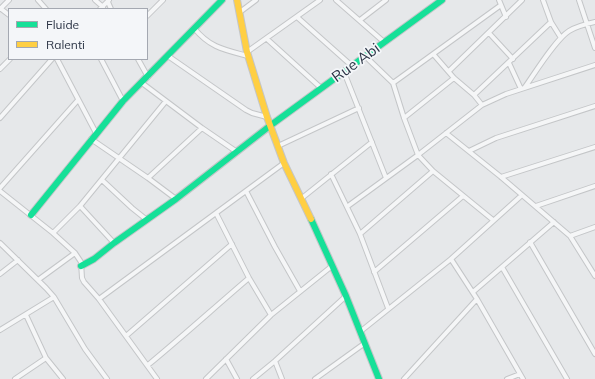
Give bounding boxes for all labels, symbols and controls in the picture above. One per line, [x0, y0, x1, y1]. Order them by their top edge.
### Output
legend [8, 8, 148, 60]
text: Fluide [46, 17, 79, 32]
text: Ralenti [46, 37, 85, 52]
street label: Rue Abi [329, 40, 383, 86]

